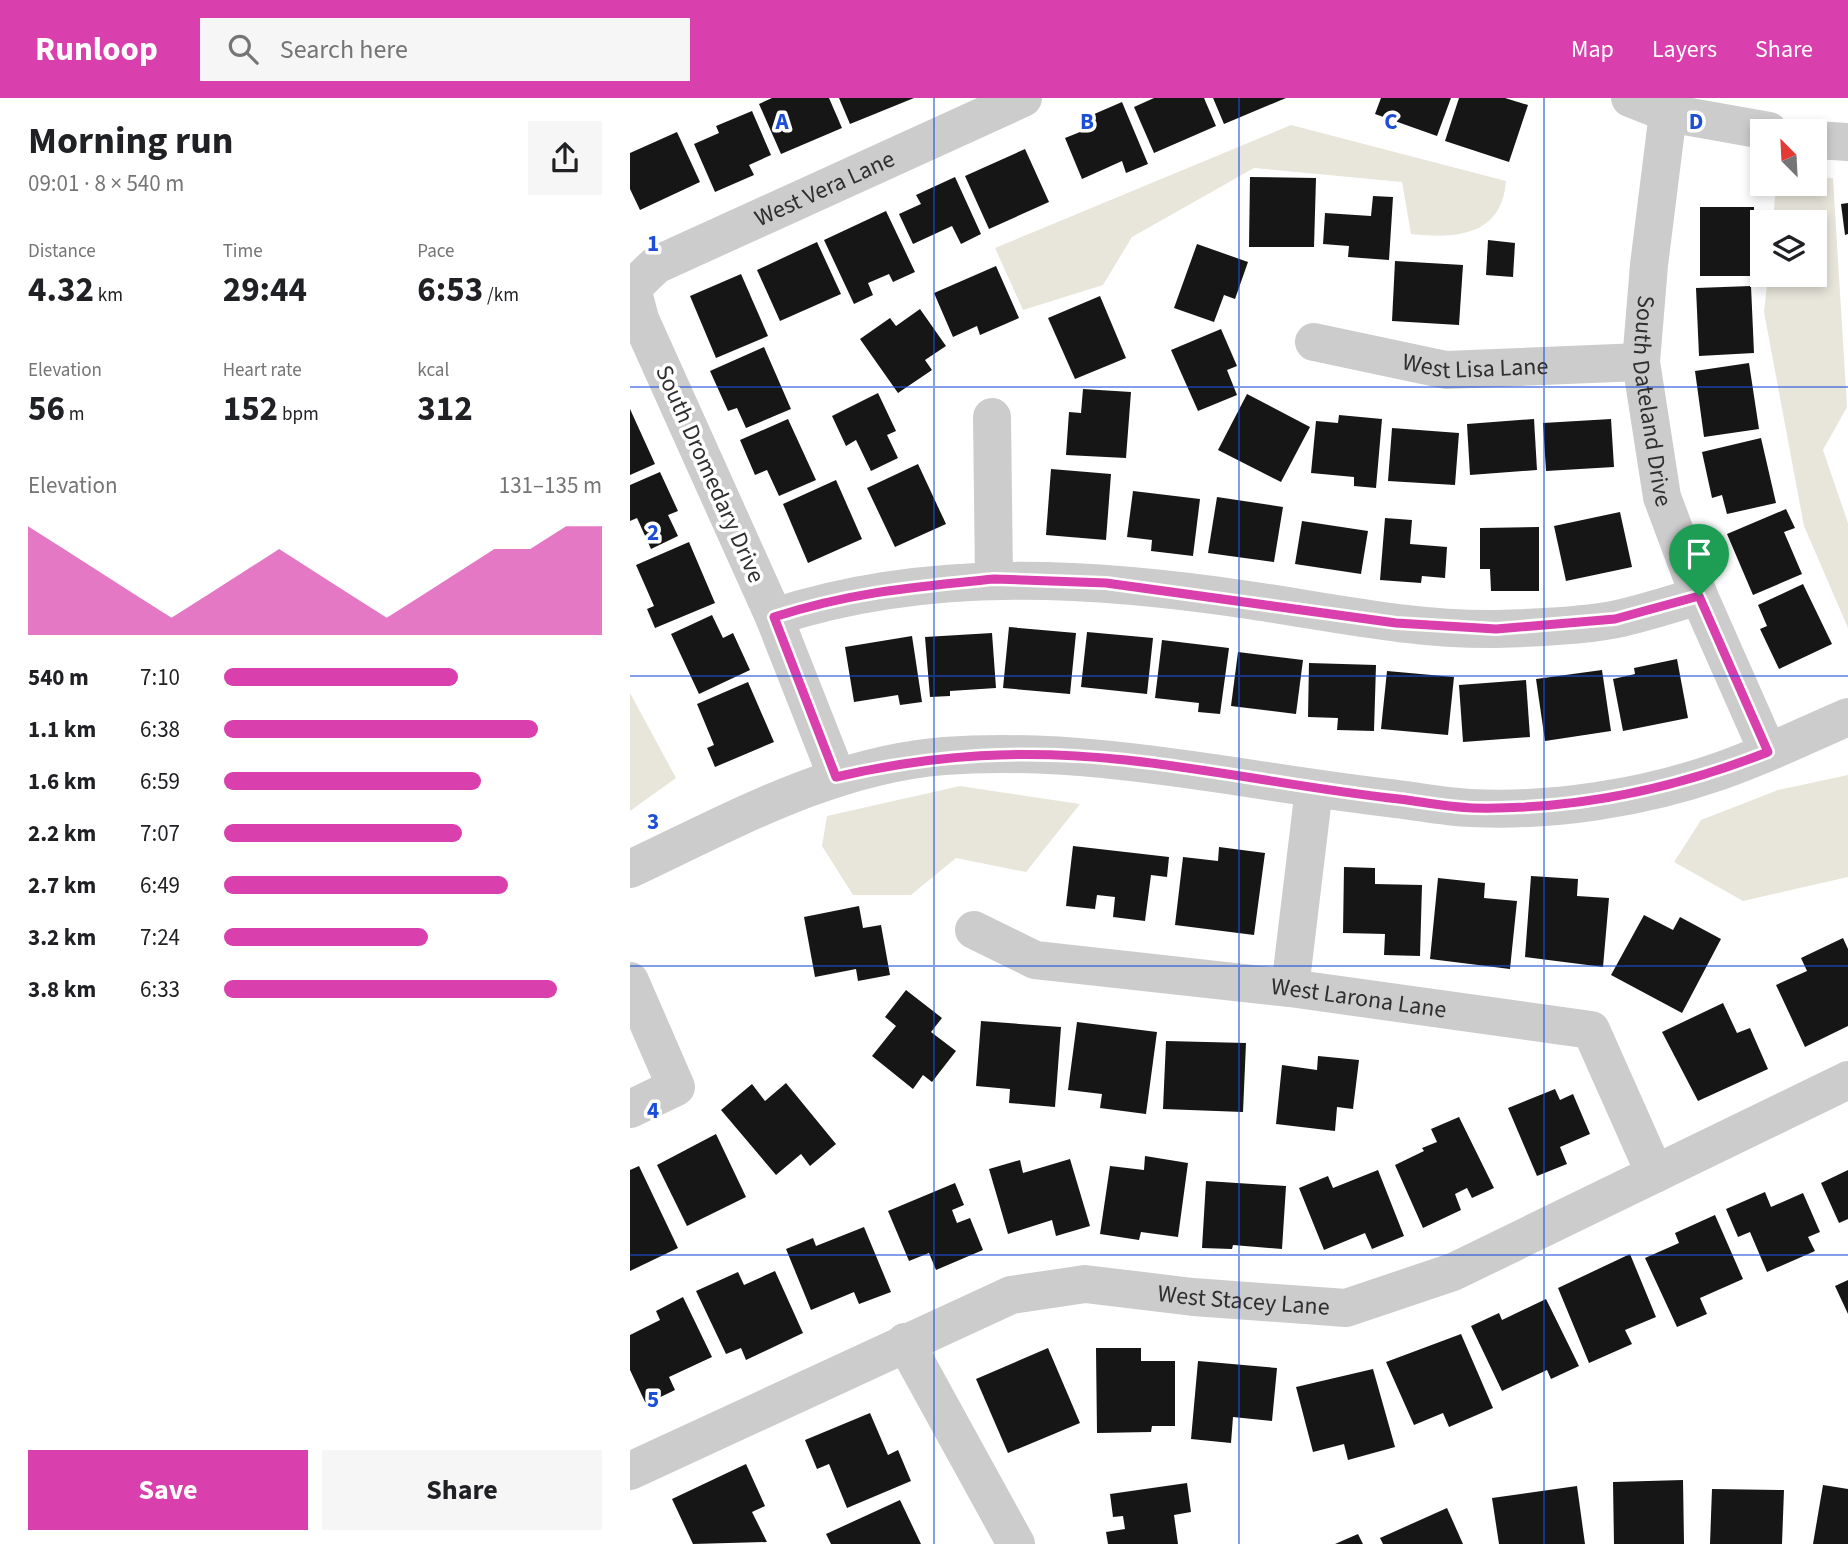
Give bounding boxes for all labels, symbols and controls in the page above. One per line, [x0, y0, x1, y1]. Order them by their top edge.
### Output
search box [200, 18, 690, 81]
text: Runloop [35, 26, 158, 73]
icon: search [224, 30, 262, 68]
text: Search here [280, 31, 408, 68]
text: Map [1571, 32, 1614, 67]
text: Layers [1652, 32, 1717, 67]
text: Share [1755, 32, 1813, 67]
text: A [774, 105, 789, 138]
text: B [1080, 105, 1094, 138]
text: C [1384, 105, 1398, 138]
text: D [1689, 105, 1703, 138]
text: Morning run [28, 114, 233, 168]
north arrow [1750, 119, 1827, 196]
map controls [1750, 119, 1827, 287]
button: share [528, 121, 602, 195]
street label: West Vera Lane [749, 141, 900, 236]
text: 09:01 · 8 × 540 m [28, 167, 184, 200]
button: layers [1750, 210, 1827, 287]
text: 1 [647, 227, 659, 260]
text: Distance [28, 238, 96, 265]
text: Time [223, 238, 263, 265]
text: Pace [417, 238, 455, 265]
text: 4.32 [28, 265, 94, 315]
text: 29:44 [223, 265, 307, 315]
text: 6:53 [417, 265, 483, 315]
text: km [94, 282, 123, 309]
text: /km [483, 282, 519, 309]
street label: South Dateland Drive [1623, 294, 1682, 512]
street label: West Lisa Lane [1399, 344, 1549, 388]
text: Elevation [28, 357, 102, 384]
text: Heart rate [223, 357, 302, 384]
text: kcal [417, 357, 449, 384]
street label: South Dromedary Drive [646, 360, 774, 588]
text: 56 [28, 384, 65, 434]
text: 152 [223, 384, 278, 434]
text: 312 [417, 384, 473, 434]
text: m [65, 401, 85, 428]
text: bpm [278, 401, 319, 428]
text: Elevation [28, 469, 118, 502]
text: 131–135 m [499, 469, 602, 502]
text: 2 [647, 516, 659, 549]
pin [1669, 524, 1729, 596]
icon: arrive [1680, 535, 1718, 573]
text: 540 m [28, 661, 89, 694]
text: 7:10 [140, 661, 180, 694]
text: 1.1 km [28, 713, 96, 746]
text: 6:38 [140, 713, 180, 746]
text: 1.6 km [28, 765, 96, 798]
text: 6:59 [140, 765, 180, 798]
text: 3 [647, 805, 659, 838]
text: 2.2 km [28, 817, 96, 850]
text: 7:07 [140, 817, 180, 850]
text: 2.7 km [28, 869, 96, 902]
text: 6:49 [140, 869, 180, 902]
text: 3.2 km [28, 921, 96, 954]
text: 7:24 [140, 921, 180, 954]
street label: West Larona Lane [1269, 969, 1449, 1027]
text: 3.8 km [28, 973, 96, 1006]
text: 6:33 [140, 973, 180, 1006]
text: 4 [647, 1094, 659, 1127]
street label: West Stacey Lane [1156, 1275, 1331, 1324]
text: 5 [647, 1383, 659, 1416]
button: Save [28, 1450, 308, 1530]
button: Share [322, 1450, 602, 1530]

